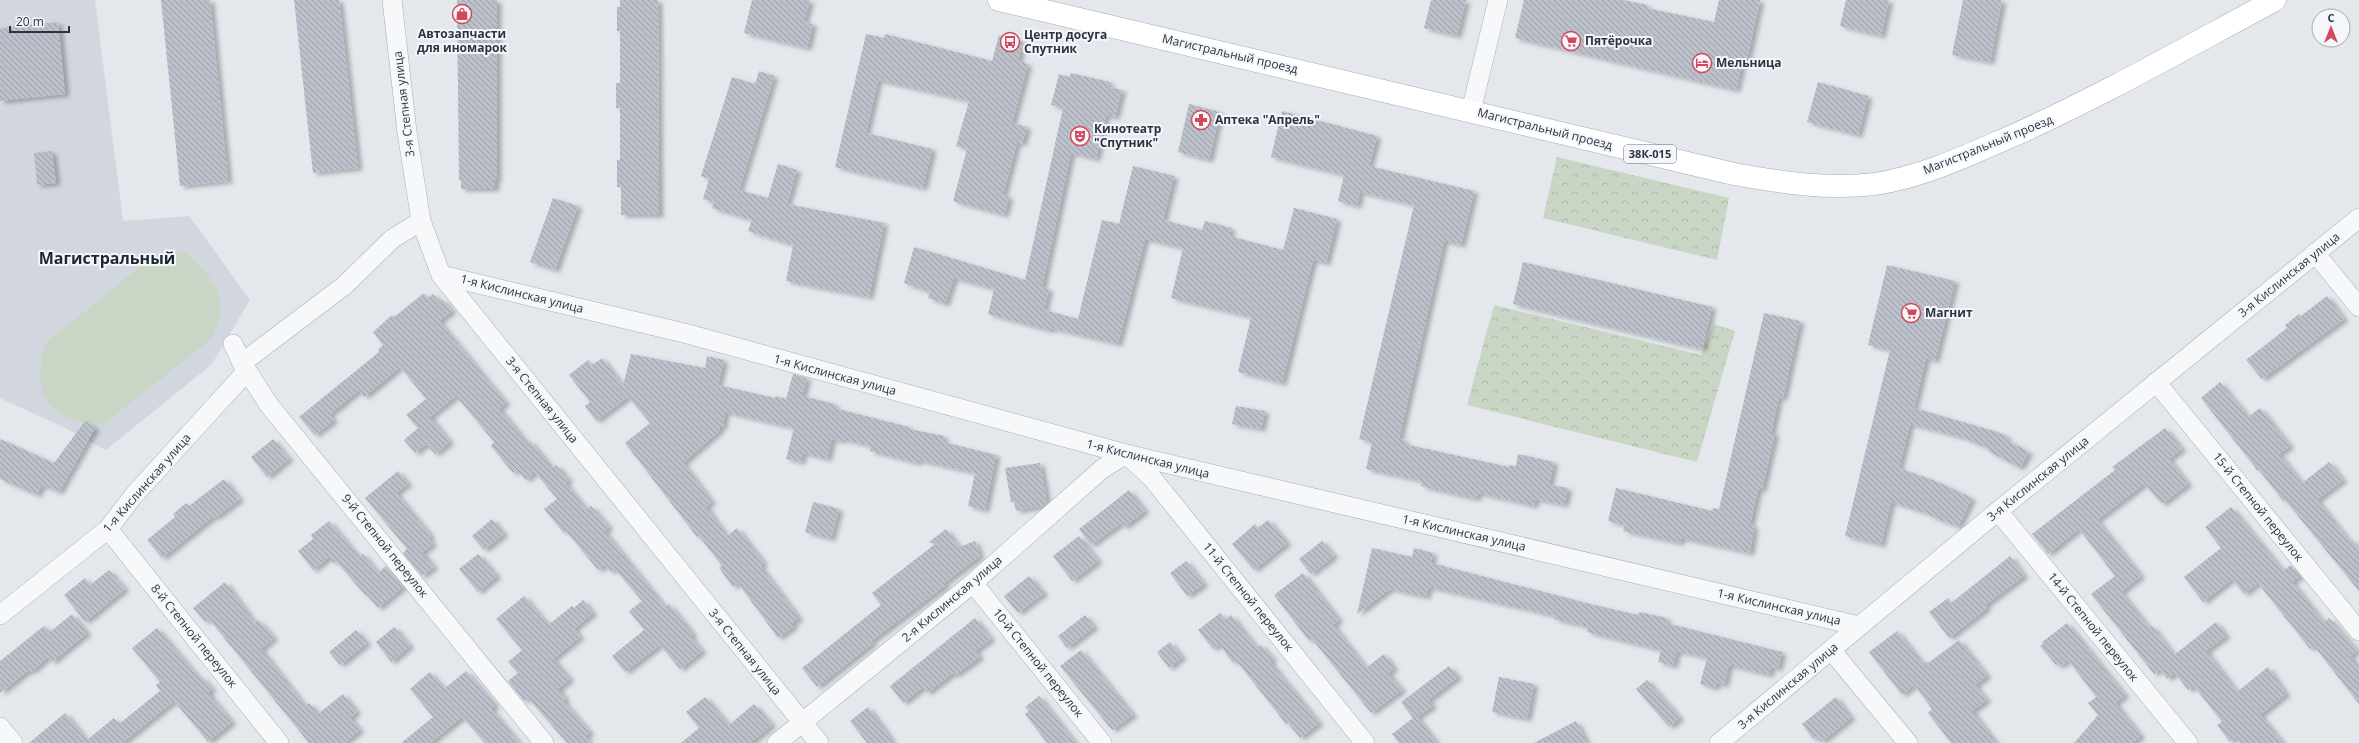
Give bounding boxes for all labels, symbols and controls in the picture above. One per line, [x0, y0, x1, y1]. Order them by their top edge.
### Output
shop icon: Автозапчасти для иномарок [451, 3, 473, 25]
scale bar [10, 8, 69, 34]
north arrow [2311, 8, 2351, 48]
text: С [2327, 10, 2335, 25]
text: 20 m [16, 13, 44, 30]
place label: Автозапчасти для иномарок [417, 25, 507, 56]
place label: Центр досуга Спутник [1024, 26, 1107, 57]
street label: Магистральный проезд [1161, 30, 1300, 77]
supermarket icon: Пятёрочка [1560, 30, 1582, 52]
bus stop icon: Центр досуга Спутник [999, 31, 1021, 53]
place label: Пятёрочка [1585, 32, 1652, 49]
street label: 3-я Степная улица [389, 50, 418, 158]
hotel icon: Мельница [1691, 52, 1713, 74]
place label: Мельница [1716, 54, 1782, 71]
street label: Магистральный проезд [1476, 104, 1615, 154]
pharmacy icon: Аптека "Апрель" [1190, 109, 1212, 131]
place label: Аптека "Апрель" [1215, 111, 1320, 128]
street label: Магистральный проезд [1920, 111, 2055, 178]
place label: Кинотеатр "Спутник" [1094, 120, 1162, 151]
theatre icon: Кинотеатр "Спутник" [1069, 125, 1091, 147]
road number: 38К-015 [1624, 145, 1676, 163]
street label: 3-я Кислинская улица [2234, 228, 2343, 321]
district label: Магистральный [39, 247, 175, 269]
street label: 1-я Кислинская улица [459, 270, 585, 317]
supermarket icon: Магнит [1900, 302, 1922, 324]
place label: Магнит [1925, 304, 1973, 321]
street label: 1-я Кислинская улица [772, 350, 898, 399]
street label: 3-я Степная улица [502, 353, 583, 446]
street label: 1-я Кислинская улица [99, 429, 194, 536]
street label: 3-я Кислинская улица [1983, 432, 2092, 525]
street label: 1-я Кислинская улица [1085, 435, 1211, 482]
street label: 15-й Степной переулок [2209, 449, 2308, 565]
street label: 9-й Степной переулок [338, 490, 433, 602]
street label: 1-я Кислинская улица [1401, 510, 1528, 555]
street label: 11-й Степной переулок [1199, 539, 1298, 655]
street label: 2-я Кислинская улица [898, 551, 1006, 646]
street label: 14-й Степной переулок [2044, 569, 2143, 685]
street label: 8-й Степной переулок [147, 580, 242, 692]
street label: 1-я Кислинская улица [1716, 584, 1843, 629]
street label: 3-я Степная улица [705, 605, 786, 698]
street label: 10-й Степной переулок [989, 605, 1088, 721]
street label: 3-я Кислинская улица [1734, 638, 1842, 733]

